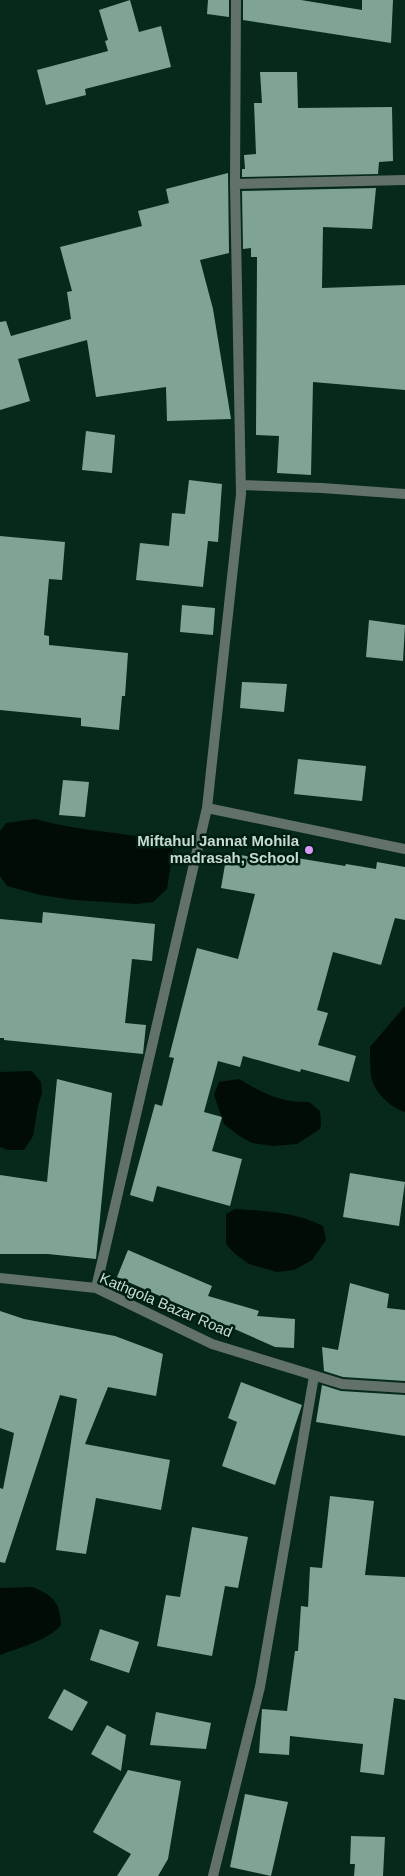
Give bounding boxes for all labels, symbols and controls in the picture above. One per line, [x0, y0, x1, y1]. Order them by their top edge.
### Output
place label: Miftahul Jannat Mohila madrasah, School [137, 832, 300, 866]
marker: Miftahul Jannat Mohila madrasah, School [303, 844, 315, 856]
street label: Kathgola Bazar Road [97, 1269, 235, 1340]

